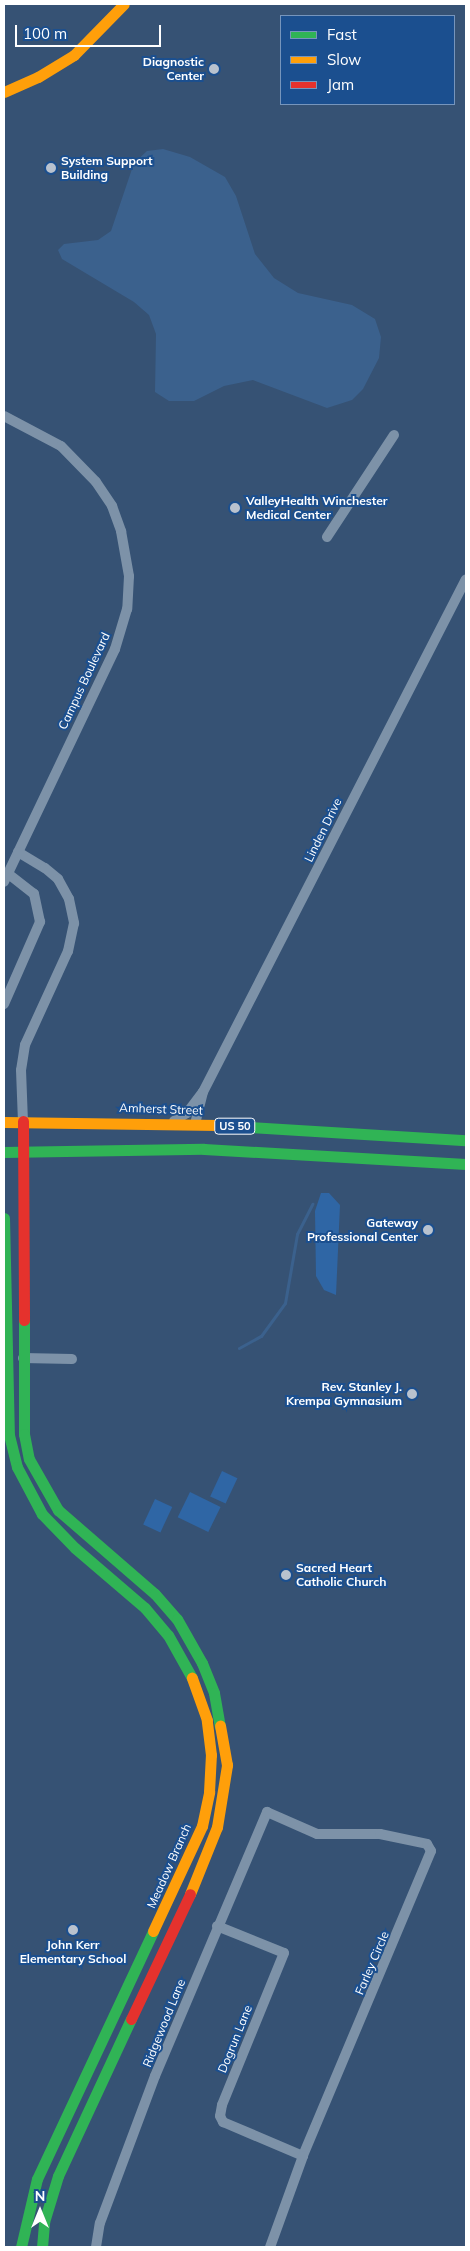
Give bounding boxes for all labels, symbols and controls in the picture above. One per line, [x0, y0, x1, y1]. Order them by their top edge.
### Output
scale bar [18, 15, 164, 47]
legend [280, 15, 455, 105]
text: 100 m [23, 24, 67, 43]
text: Fast [327, 25, 357, 44]
text: Slow [327, 50, 361, 69]
place label: Diagnostic Center [143, 55, 204, 83]
marker: Diagnostic Center [208, 63, 220, 75]
text: Jam [327, 75, 354, 94]
place label: System Support Building [61, 154, 153, 182]
marker: System Support Building [45, 162, 57, 174]
place label: ValleyHealth Winchester Medical Center [246, 494, 388, 522]
marker: ValleyHealth Winchester Medical Center [228, 501, 242, 515]
street label: Campus Boulevard [55, 630, 113, 732]
street label: Linden Drive [301, 796, 345, 864]
street label: Amherst Street [119, 1100, 203, 1118]
road number: US 50 [214, 1118, 256, 1134]
place label: Gateway Professional Center [307, 1216, 418, 1244]
marker: Gateway Professional Center [422, 1224, 434, 1236]
place label: Rev. Stanley J. Krempa Gymnasium [286, 1380, 402, 1408]
marker: Rev. Stanley J. Krempa Gymnasium [406, 1388, 418, 1400]
place label: Sacred Heart Catholic Church [296, 1561, 386, 1589]
marker: Sacred Heart Catholic Church [280, 1569, 292, 1581]
street label: Meadow Branch [144, 1821, 194, 1911]
marker: John Kerr Elementary School [67, 1924, 79, 1936]
street label: Farley Circle [352, 1929, 392, 1997]
place label: John Kerr Elementary School [20, 1938, 126, 1966]
street label: Ridgewood Lane [140, 1977, 188, 2069]
street label: Dogrun Lane [215, 2003, 255, 2075]
north arrow [15, 2186, 65, 2236]
text: N [35, 2187, 45, 2205]

